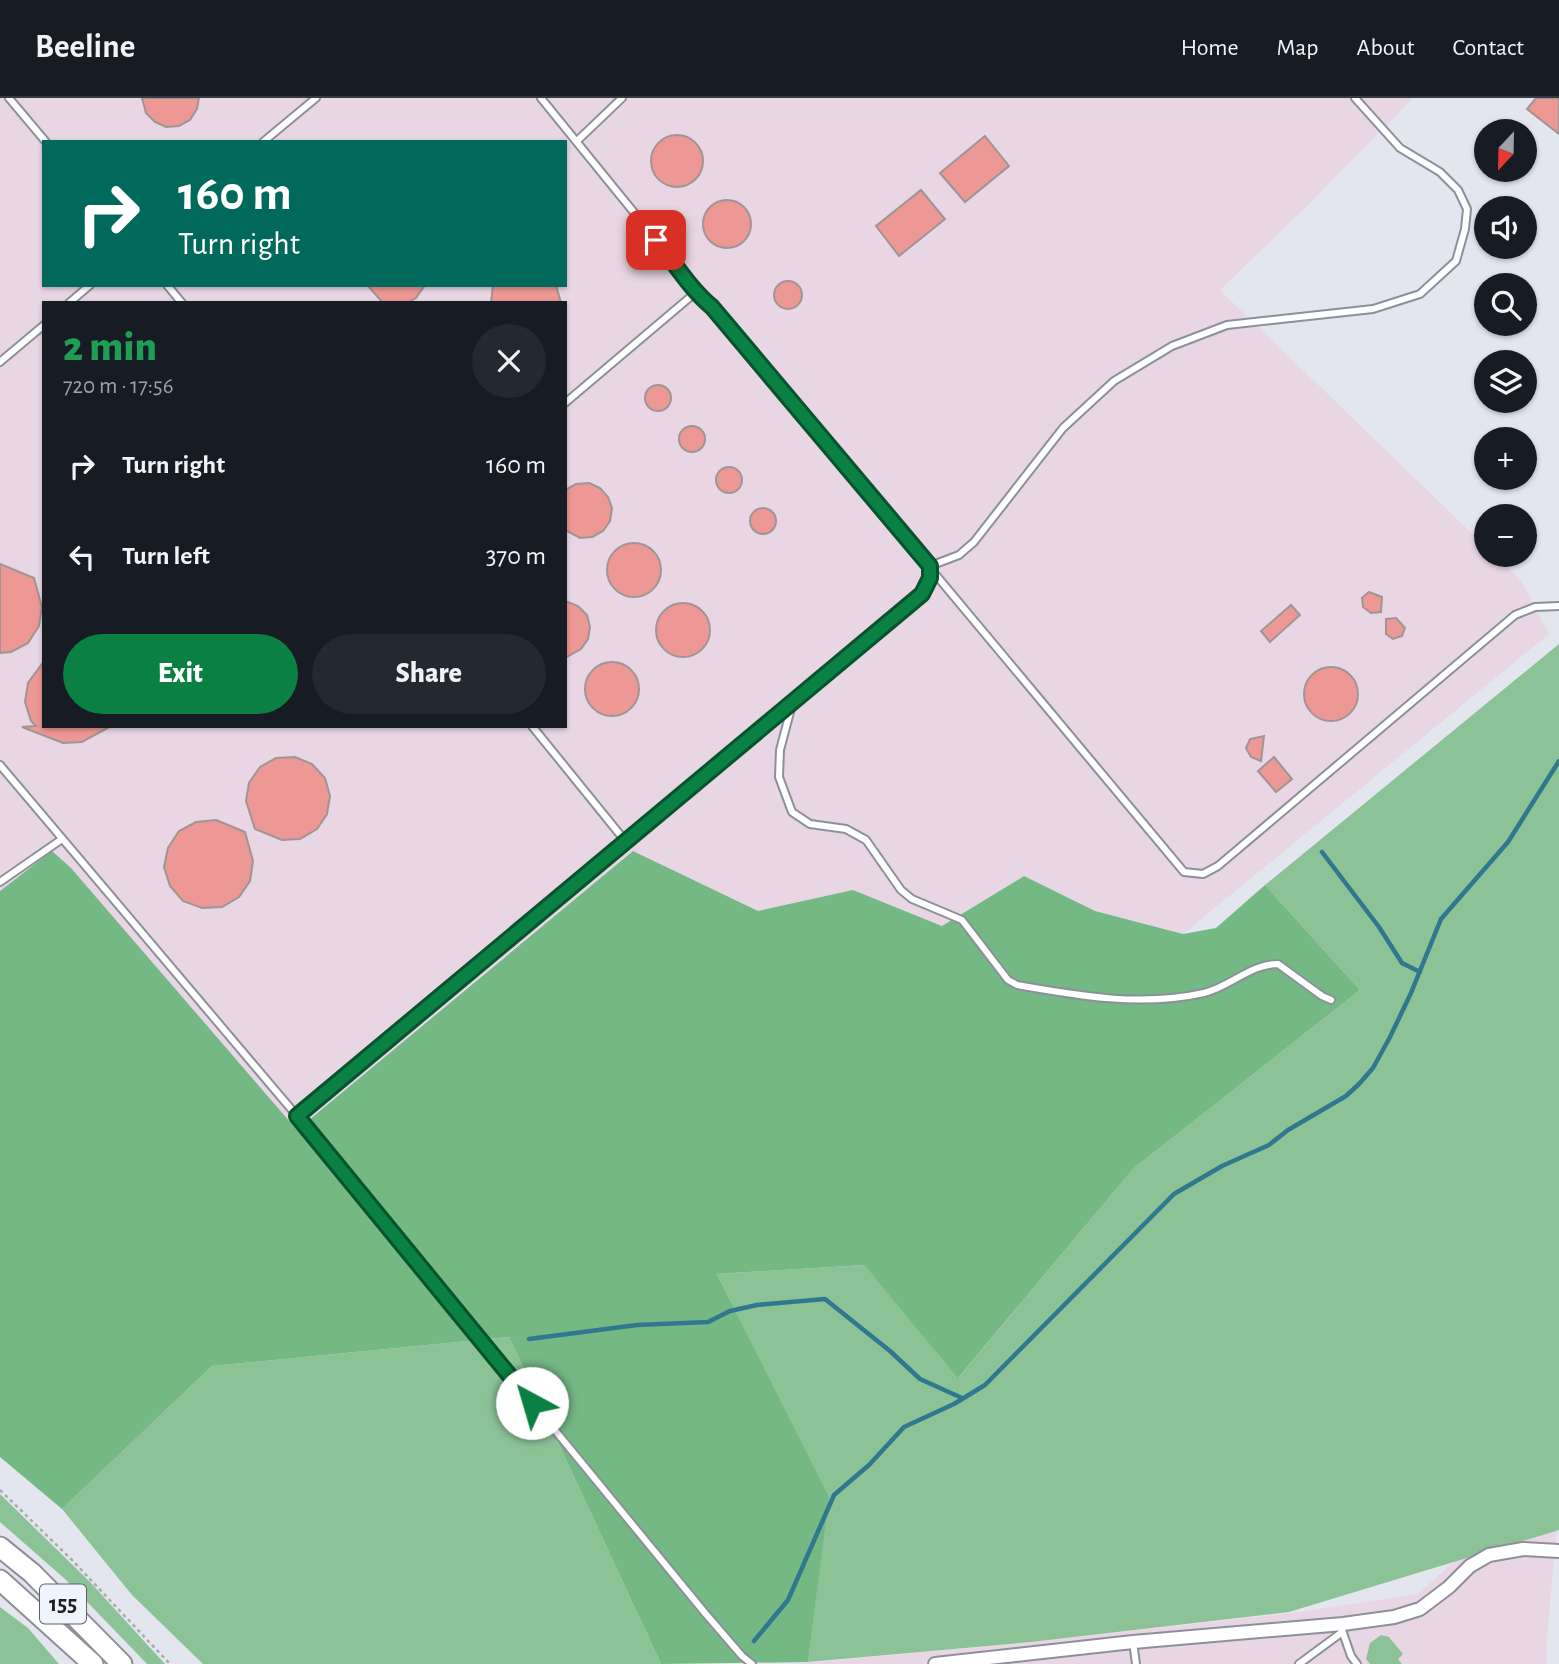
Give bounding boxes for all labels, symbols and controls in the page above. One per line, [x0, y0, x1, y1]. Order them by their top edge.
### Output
text: Beeline [35, 31, 135, 64]
text: Home [1181, 36, 1239, 60]
text: Map [1277, 36, 1319, 60]
text: About [1357, 36, 1414, 60]
text: Contact [1452, 36, 1524, 60]
north arrow [1474, 119, 1536, 182]
map controls [1474, 119, 1537, 567]
icon: right [63, 168, 154, 259]
text: 160 m [178, 170, 292, 219]
button: sound [1474, 196, 1537, 259]
pin [626, 210, 686, 270]
icon: arrive [637, 221, 675, 259]
text: Turn right [178, 228, 300, 260]
button: search [1474, 273, 1537, 336]
button: close [472, 324, 546, 398]
text: 2 min [63, 326, 157, 368]
button: layers [1474, 350, 1537, 413]
text: 720 m · 17:56 [63, 375, 173, 398]
button: + [1474, 427, 1537, 490]
icon: right [63, 447, 101, 485]
text: Turn right [122, 452, 225, 478]
text: 160 m [486, 452, 546, 478]
button: − [1474, 504, 1537, 567]
icon: left [63, 538, 101, 576]
text: Turn left [122, 543, 210, 569]
text: 370 m [486, 543, 546, 569]
button: Exit [63, 634, 298, 714]
button: Share [312, 634, 546, 714]
position arrow [495, 1366, 569, 1440]
road number: 155 [40, 1584, 86, 1624]

